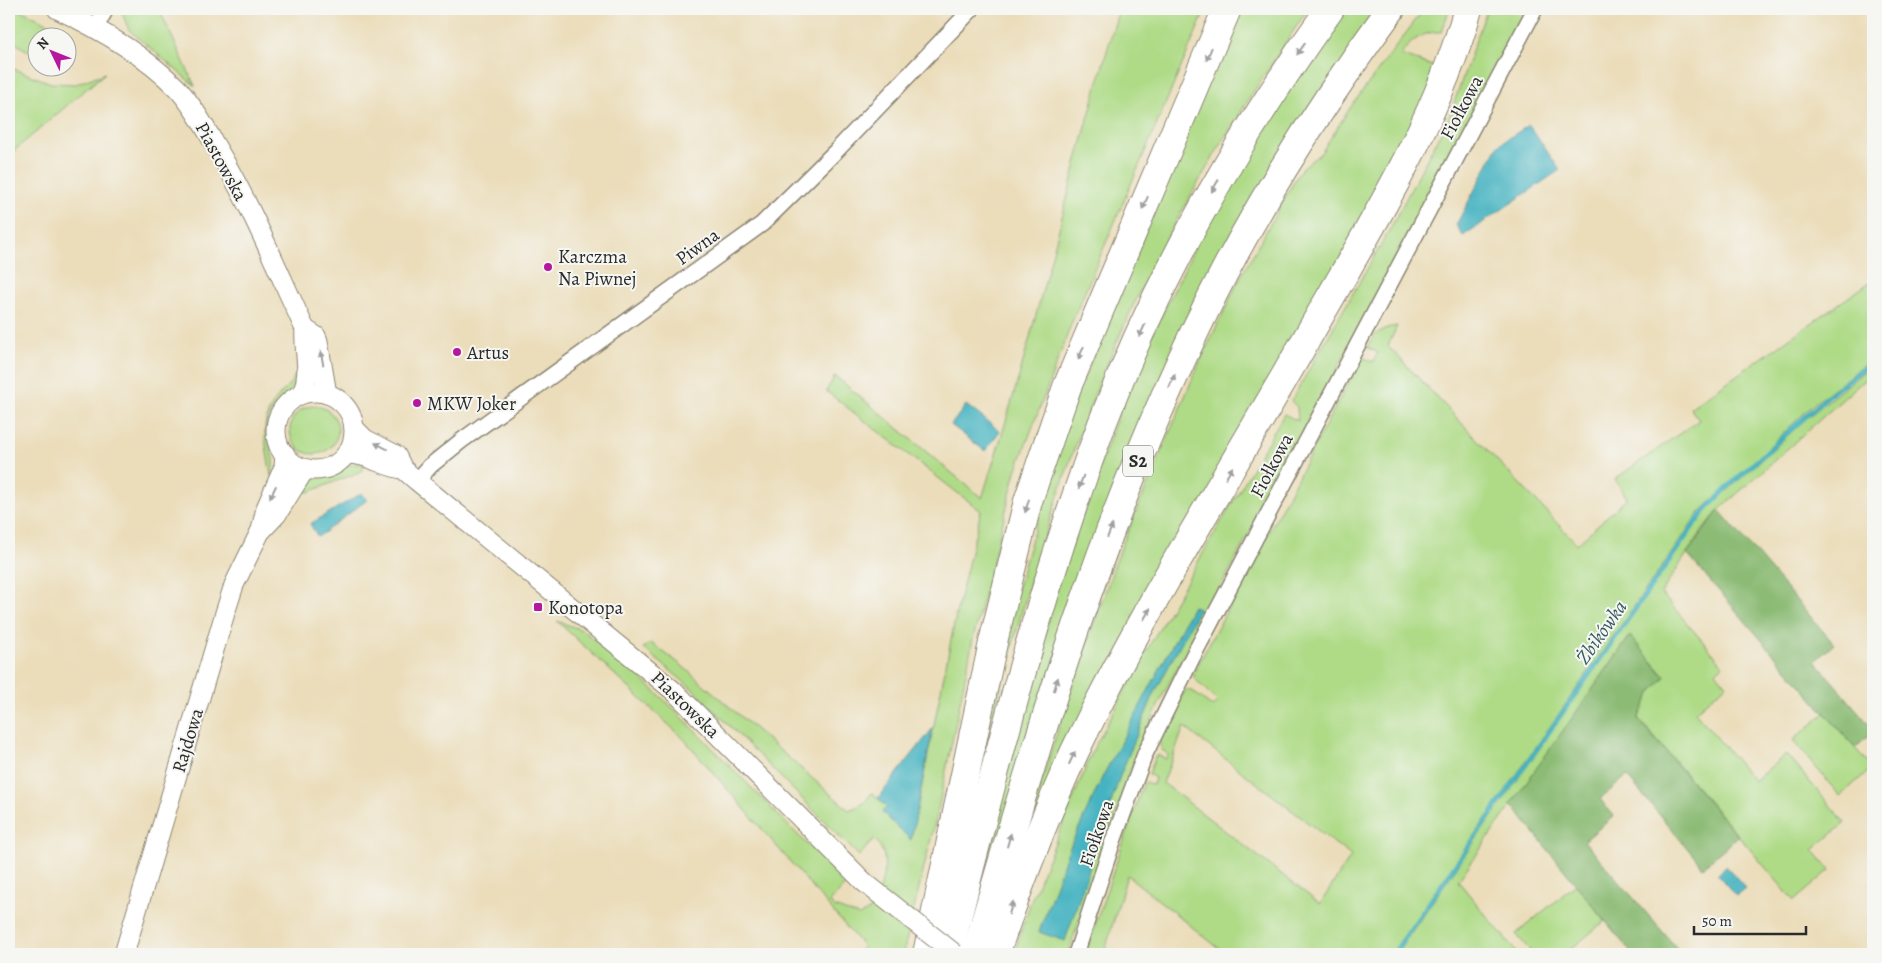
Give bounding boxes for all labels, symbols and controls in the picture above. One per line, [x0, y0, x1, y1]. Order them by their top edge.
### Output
north arrow [28, 28, 78, 78]
text: N [32, 33, 53, 54]
one-way arrow [1296, 42, 1306, 55]
one-way arrow [1204, 47, 1212, 61]
street label: Fiołkowa [1434, 71, 1490, 144]
street label: Piastowska [189, 117, 254, 206]
one-way arrow [1211, 180, 1220, 193]
one-way arrow [1141, 196, 1149, 210]
street label: Piwna [670, 222, 725, 272]
place label: Karczma Na Piwnej [558, 244, 637, 292]
marker: Karczma Na Piwnej [542, 261, 554, 273]
one-way arrow [1138, 324, 1146, 338]
place label: Artus [466, 340, 509, 366]
marker: Artus [451, 346, 463, 358]
one-way arrow [1077, 346, 1085, 361]
one-way arrow [318, 350, 326, 366]
one-way arrow [1168, 374, 1176, 388]
place label: MKW Joker [427, 391, 516, 417]
marker: MKW Joker [411, 397, 423, 409]
street label: Fiołkowa [1244, 429, 1300, 502]
one-way arrow [374, 442, 388, 450]
road number: S2 [1123, 446, 1153, 476]
one-way arrow [1225, 466, 1233, 481]
one-way arrow [1077, 475, 1085, 490]
one-way arrow [269, 485, 277, 499]
one-way arrow [1022, 498, 1030, 513]
one-way arrow [1106, 523, 1114, 538]
place label: Konotopa [548, 595, 623, 621]
water label: Żbikówka [1570, 595, 1633, 670]
marker: Konotopa [532, 601, 544, 613]
one-way arrow [1143, 607, 1152, 620]
street label: Piastowska [645, 665, 726, 744]
one-way arrow [1052, 677, 1060, 692]
street label: Rajdowa [166, 705, 210, 776]
one-way arrow [1069, 751, 1077, 765]
street label: Fiołkowa [1073, 796, 1121, 870]
one-way arrow [1005, 832, 1013, 847]
one-way arrow [1007, 900, 1015, 915]
scale bar [1694, 903, 1807, 935]
text: 50 m [1702, 911, 1732, 931]

